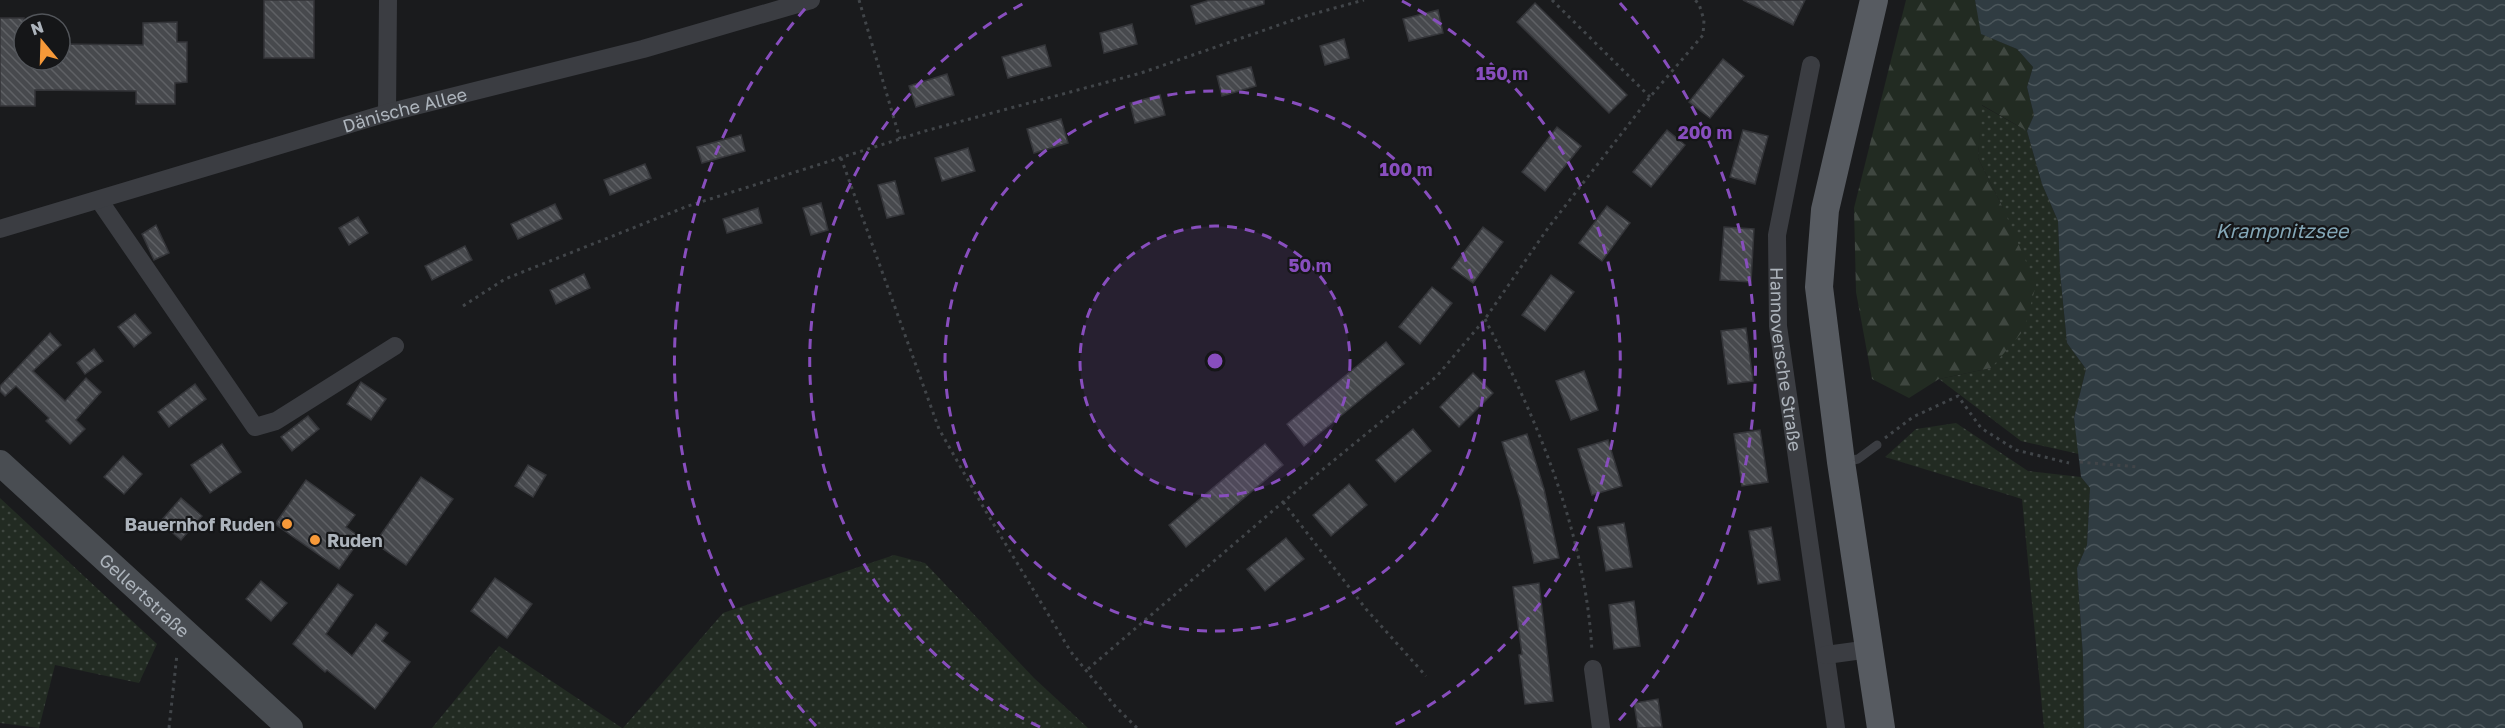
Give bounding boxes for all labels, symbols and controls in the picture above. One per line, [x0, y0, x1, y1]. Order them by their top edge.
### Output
north arrow [12, 12, 72, 72]
text: N [28, 16, 46, 39]
text: 150 m [1476, 62, 1528, 84]
street label: Dänische Allee [340, 82, 469, 137]
text: 200 m [1678, 121, 1732, 143]
text: 100 m [1380, 158, 1432, 180]
water label: Krampnitzsee [2216, 218, 2350, 242]
text: 50 m [1289, 254, 1331, 276]
street label: Hannoversche Straße [1766, 267, 1807, 453]
centre of rings [1205, 351, 1225, 371]
place label: Bauernhof Ruden [124, 513, 275, 535]
marker: Bauernhof Ruden [280, 517, 294, 531]
place label: Ruden [327, 529, 383, 551]
marker: Ruden [308, 533, 322, 547]
street label: Gellertstraße [95, 549, 194, 642]

